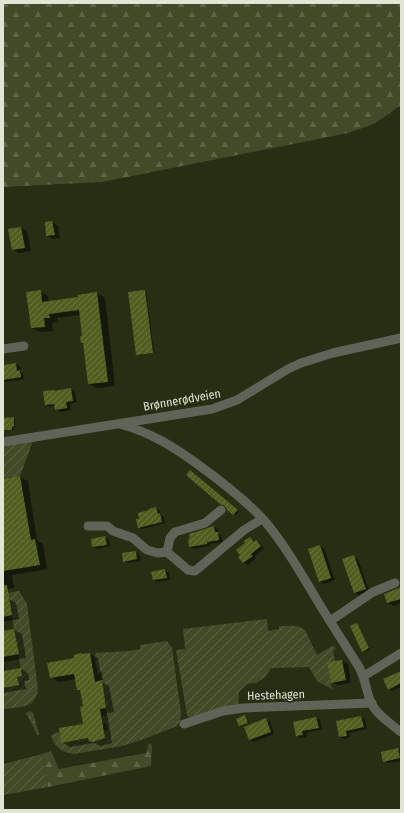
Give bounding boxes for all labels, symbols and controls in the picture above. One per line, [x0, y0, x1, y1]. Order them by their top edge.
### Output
street label: Brønnerødveien [142, 386, 222, 414]
street label: Hestehagen [247, 687, 305, 703]

